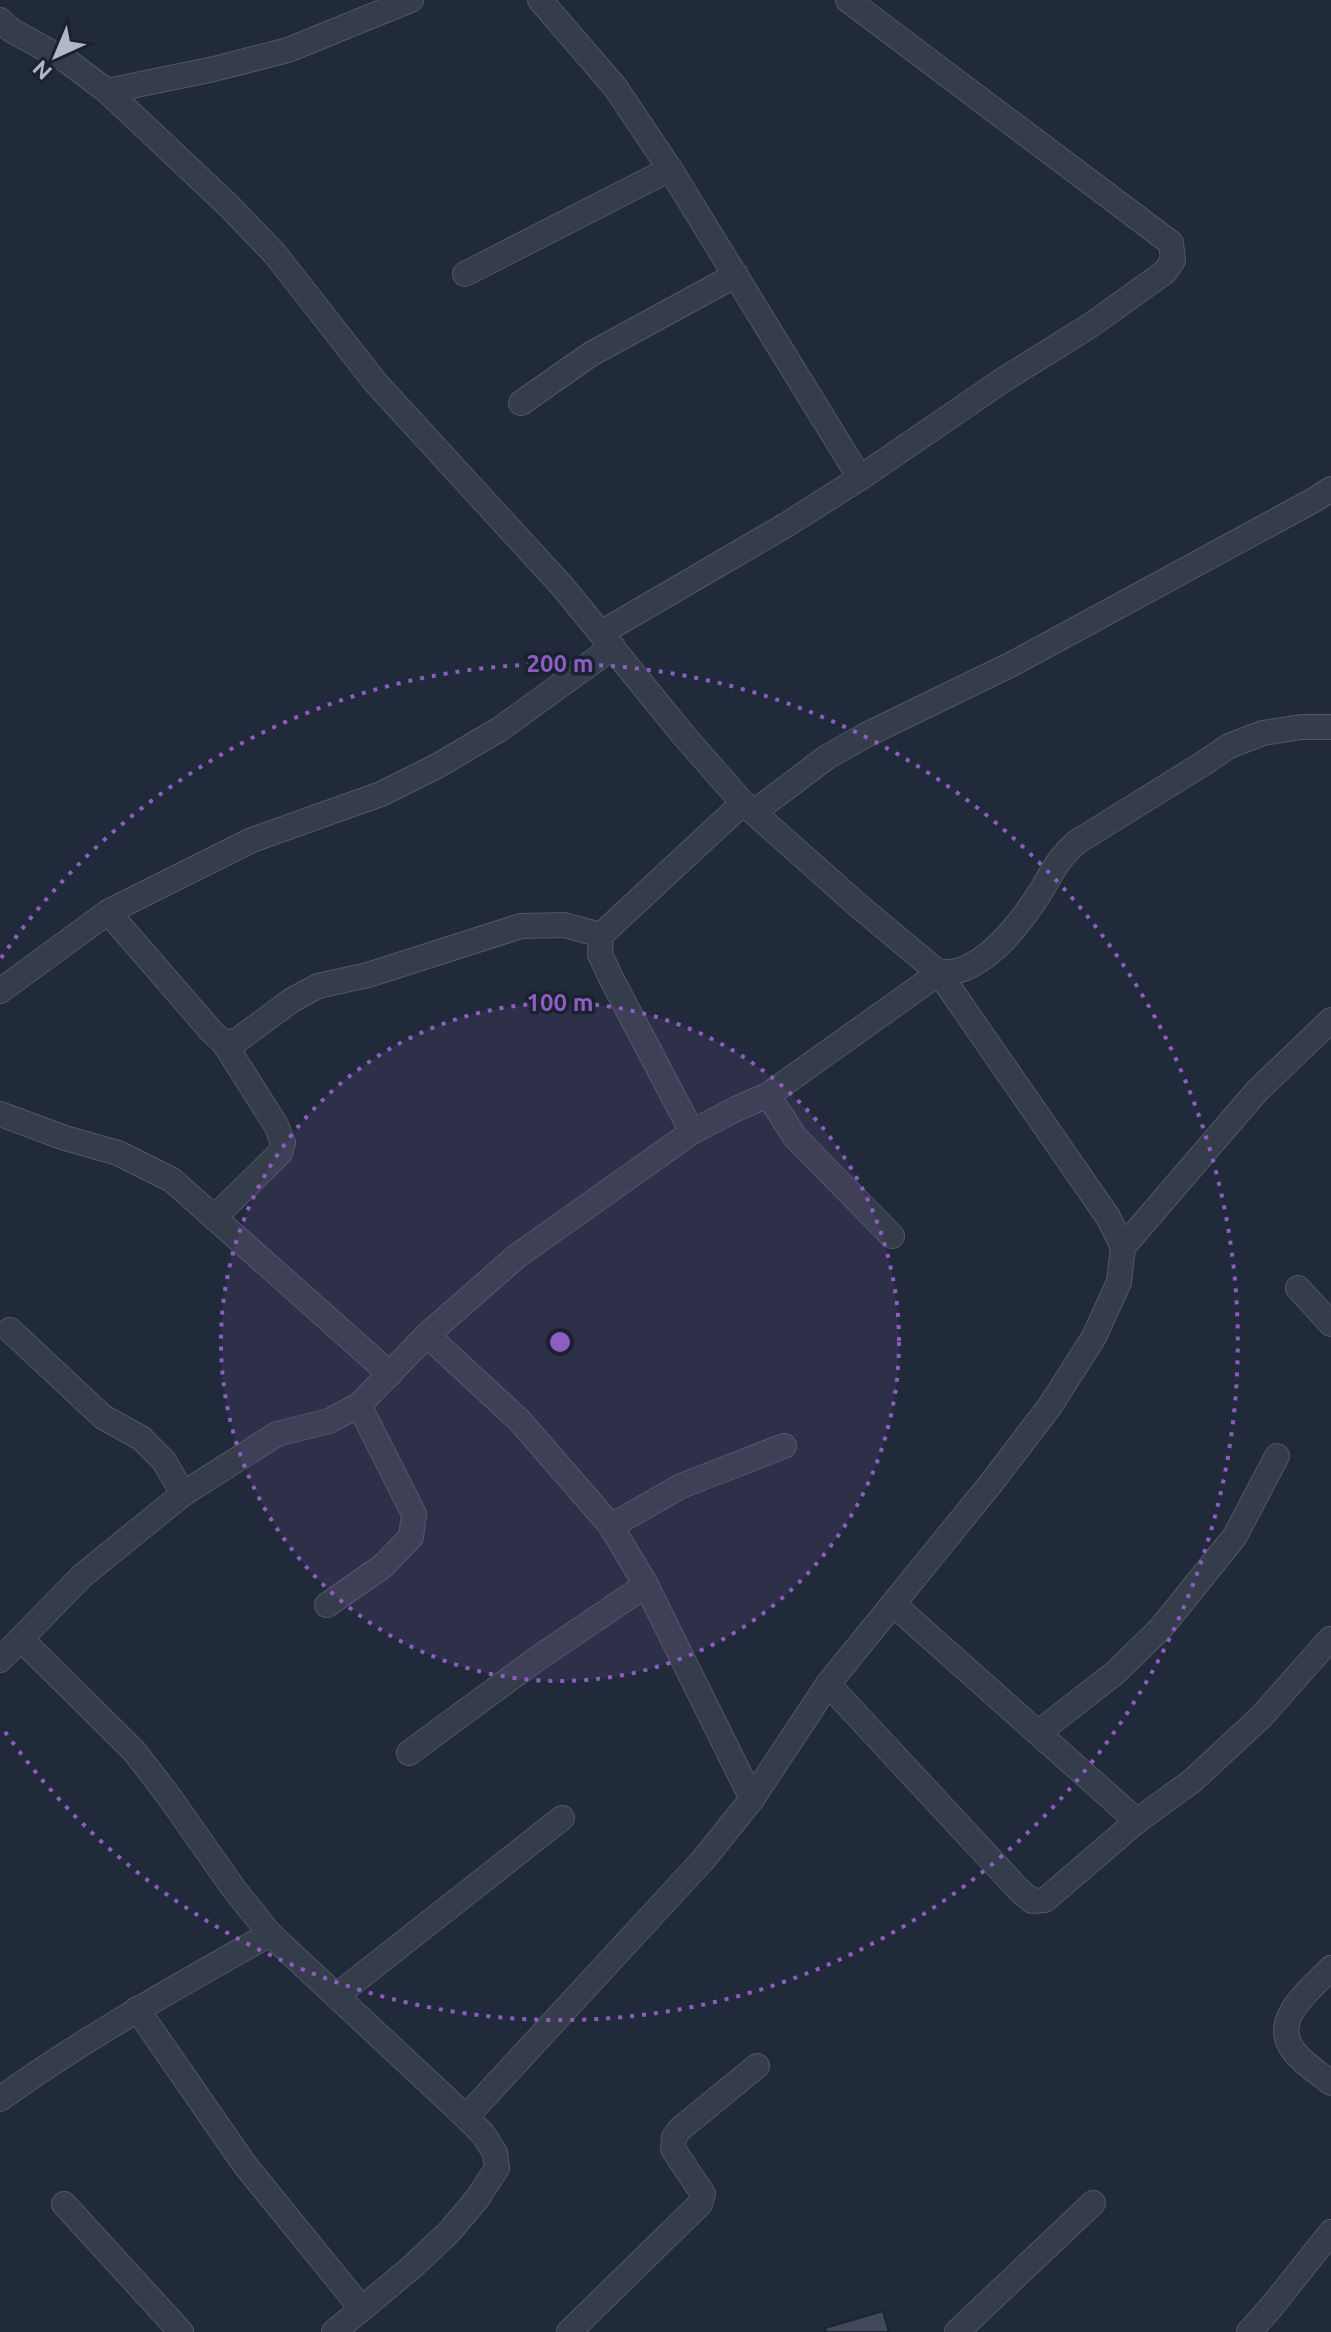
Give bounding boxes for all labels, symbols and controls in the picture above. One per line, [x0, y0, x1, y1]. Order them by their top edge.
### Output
north arrow [16, 16, 96, 96]
text: N [27, 56, 56, 85]
text: 200 m [527, 650, 593, 677]
text: 100 m [527, 989, 593, 1016]
centre of rings [546, 1328, 574, 1356]

